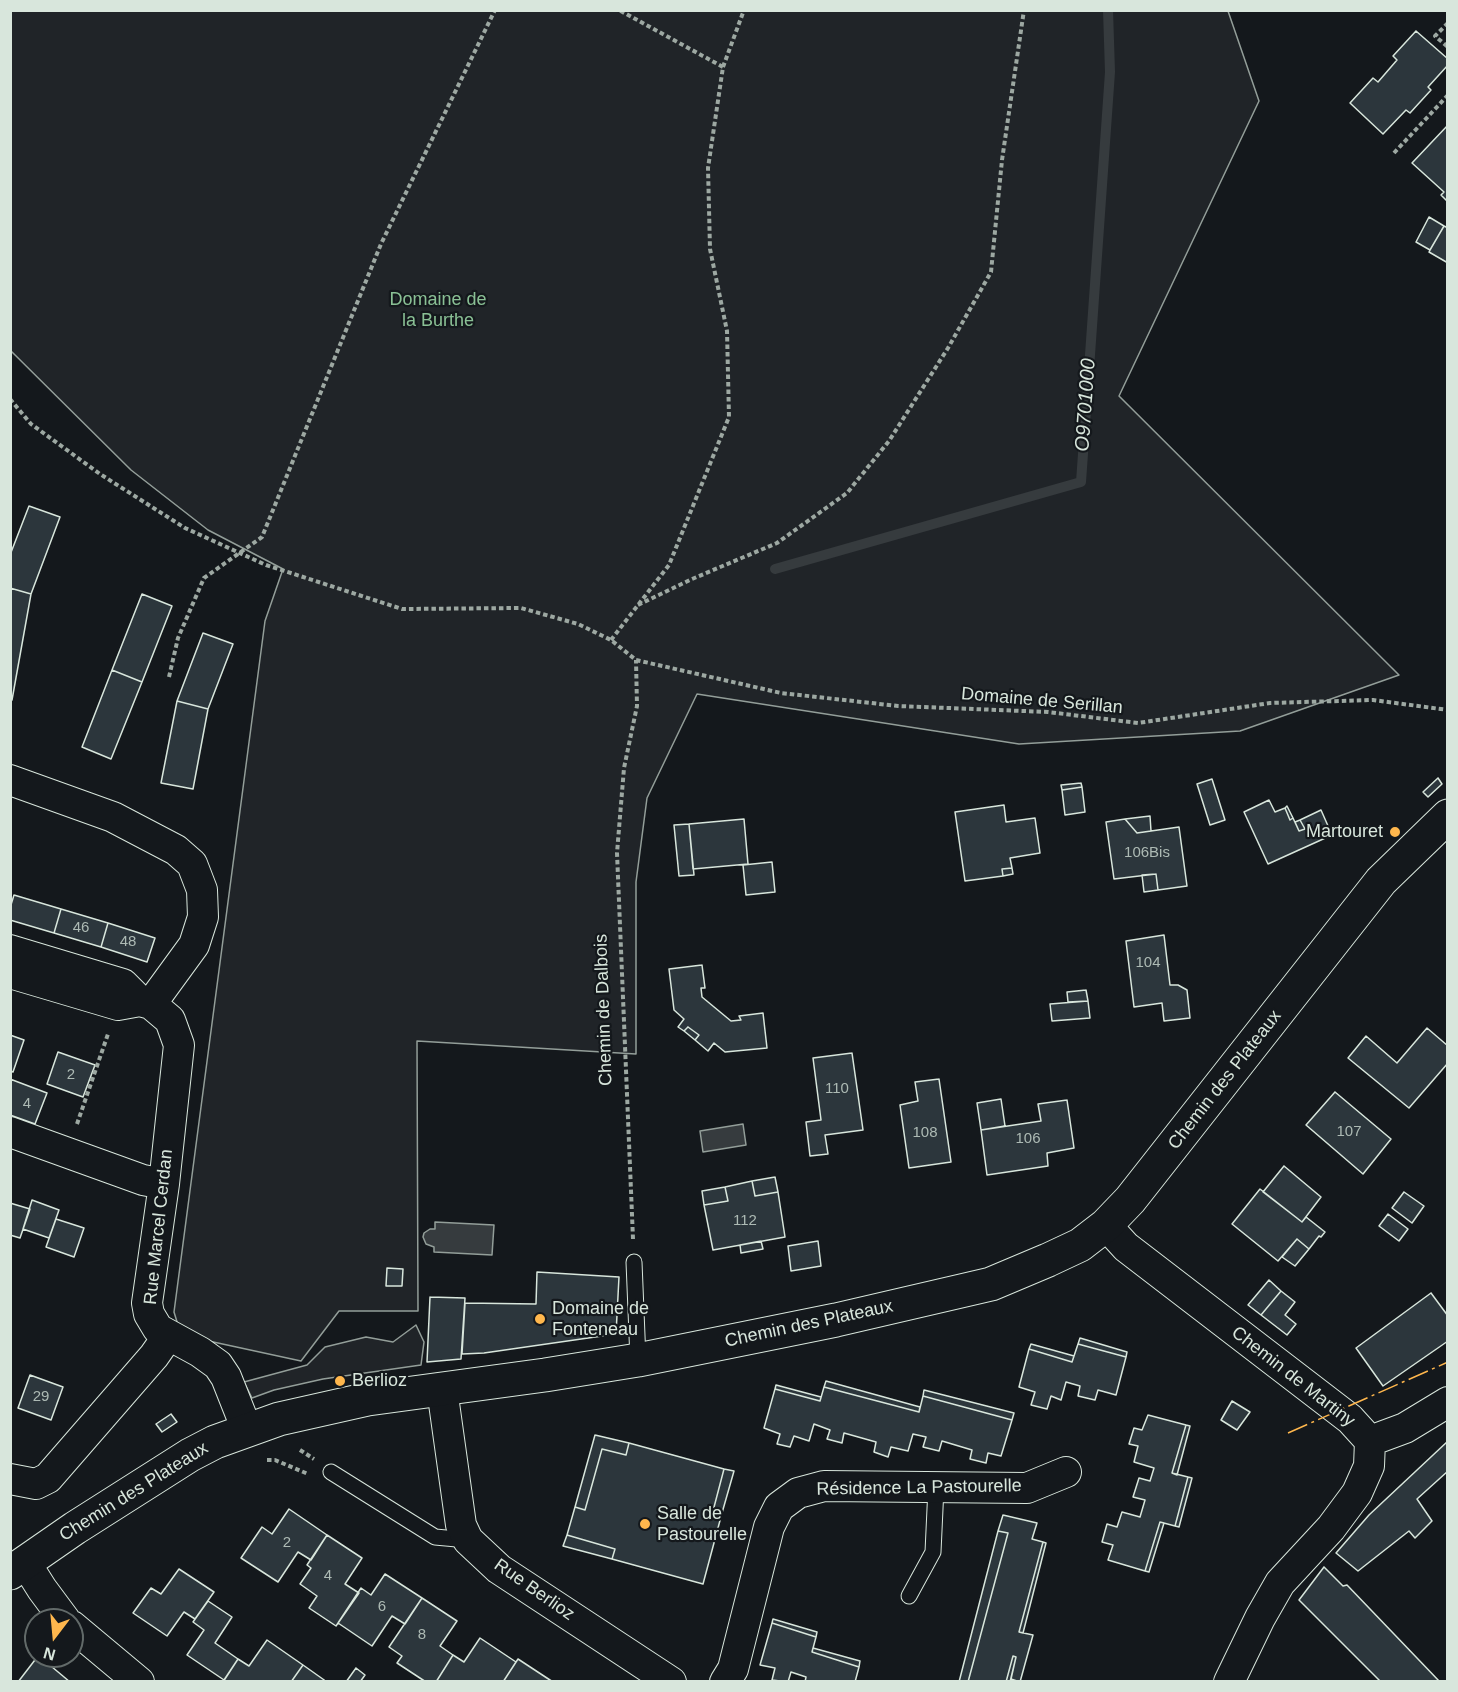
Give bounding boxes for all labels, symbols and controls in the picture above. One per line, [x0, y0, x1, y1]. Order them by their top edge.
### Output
park label: Domaine de la Burthe [389, 289, 487, 332]
water label: O9701000 [1071, 358, 1101, 452]
street label: Domaine de Serillan [960, 683, 1124, 719]
place label: Martouret [1306, 821, 1383, 843]
marker: Martouret [1388, 825, 1402, 839]
house number: 106Bis [1124, 844, 1170, 862]
house number: 46 [73, 919, 89, 937]
house number: 48 [120, 933, 136, 951]
street label: Chemin de Dalbois [591, 934, 617, 1086]
house number: 104 [1135, 954, 1161, 972]
street label: Chemin des Plateaux [1164, 1006, 1286, 1154]
house number: 2 [67, 1066, 75, 1084]
house number: 110 [825, 1080, 849, 1098]
house number: 4 [23, 1095, 31, 1113]
house number: 107 [1336, 1123, 1362, 1141]
house number: 108 [912, 1124, 938, 1142]
house number: 106 [1015, 1130, 1041, 1148]
street label: Rue Marcel Cerdan [140, 1148, 178, 1306]
house number: 112 [733, 1212, 757, 1230]
street label: Chemin des Plateaux [723, 1296, 895, 1352]
place label: Domaine de Fonteneau [552, 1298, 649, 1340]
marker: Domaine de Fonteneau [533, 1312, 547, 1326]
street label: Chemin de Martiny [1227, 1322, 1359, 1432]
place label: Berlioz [352, 1370, 407, 1392]
marker: Berlioz [333, 1374, 347, 1388]
house number: 29 [33, 1388, 49, 1406]
street label: Chemin des Plateaux [56, 1438, 212, 1546]
street label: Résidence La Pastourelle [816, 1475, 1022, 1501]
place label: Salle de Pastourelle [657, 1503, 747, 1546]
marker: Salle de Pastourelle [638, 1517, 652, 1531]
house number: 2 [283, 1534, 291, 1552]
street label: Rue Berlioz [490, 1554, 578, 1626]
house number: 4 [324, 1567, 332, 1585]
house number: 6 [378, 1598, 386, 1616]
north arrow [24, 1608, 84, 1668]
house number: 8 [418, 1626, 426, 1644]
text: N [42, 1644, 57, 1664]

